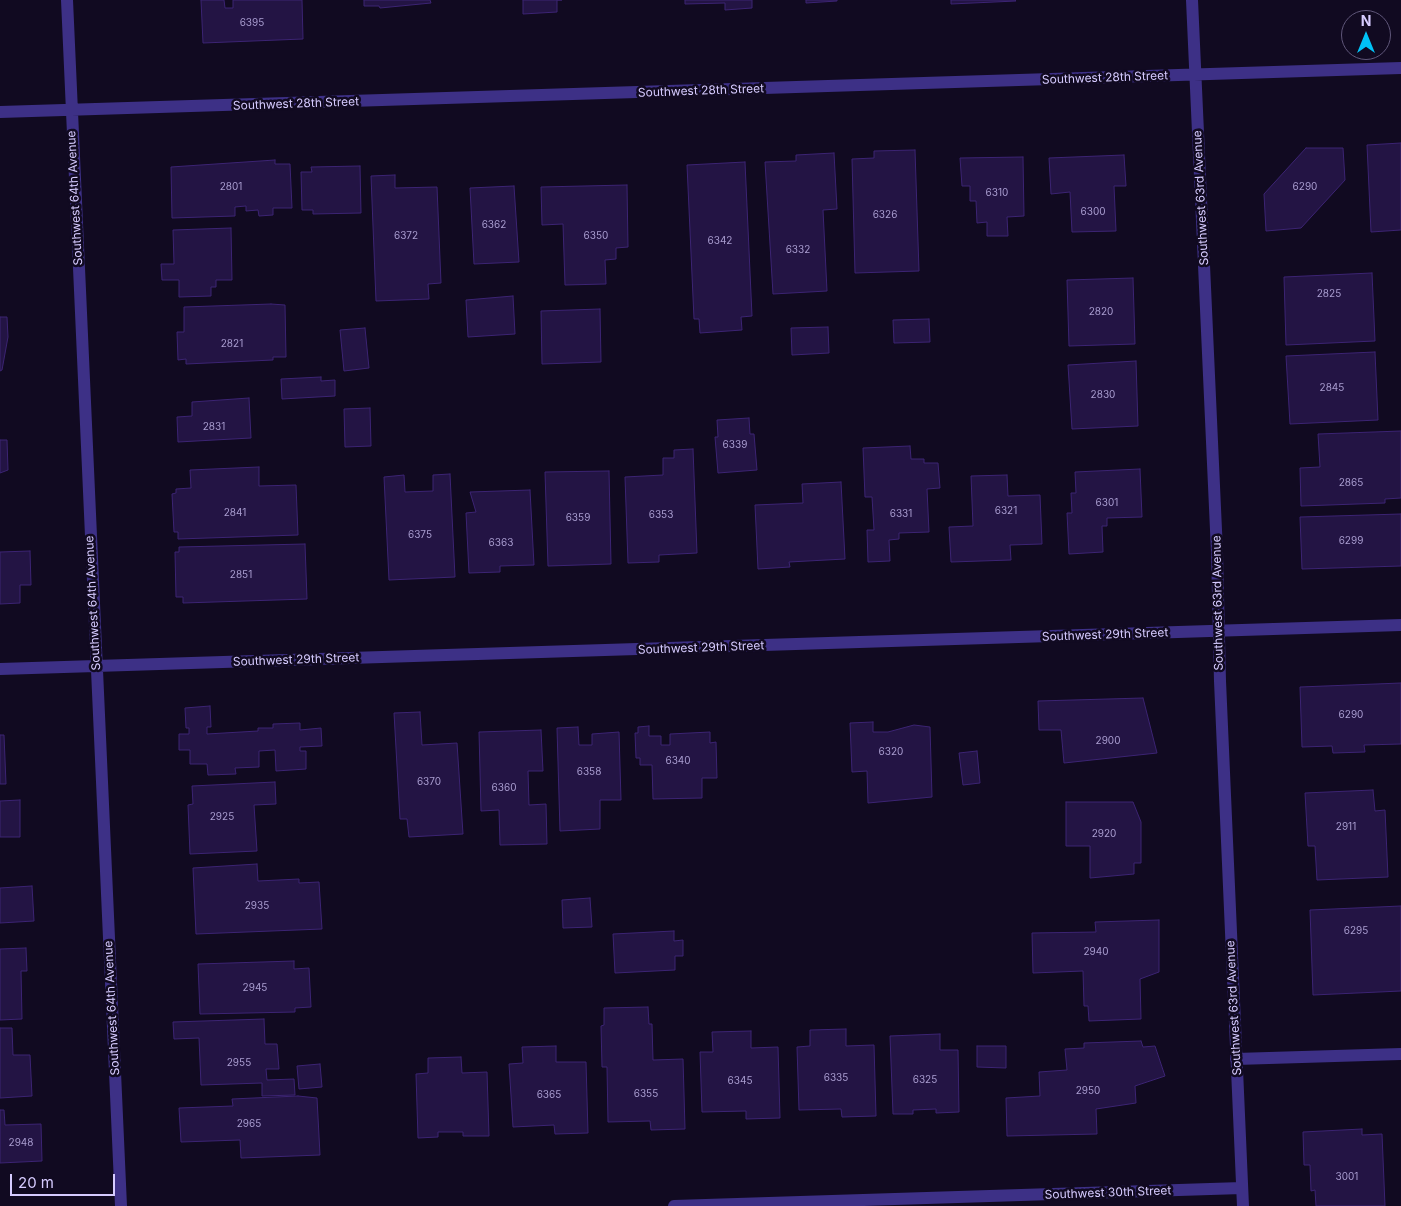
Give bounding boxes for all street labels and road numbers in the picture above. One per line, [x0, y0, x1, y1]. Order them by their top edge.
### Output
street label: Southwest 28th Street [1042, 69, 1168, 87]
street label: Southwest 28th Street [638, 82, 764, 100]
street label: Southwest 28th Street [233, 95, 359, 113]
street label: Southwest 64th Avenue [64, 130, 86, 266]
street label: Southwest 63rd Avenue [1190, 130, 1212, 266]
street label: Southwest 64th Avenue [82, 535, 104, 671]
street label: Southwest 63rd Avenue [1210, 535, 1226, 671]
street label: Southwest 29th Street [1042, 626, 1168, 644]
street label: Southwest 29th Street [638, 639, 764, 657]
street label: Southwest 29th Street [233, 651, 359, 669]
street label: Southwest 64th Avenue [101, 940, 123, 1076]
street label: Southwest 63rd Avenue [1223, 940, 1245, 1076]
street label: Southwest 30th Street [1044, 1184, 1172, 1202]

